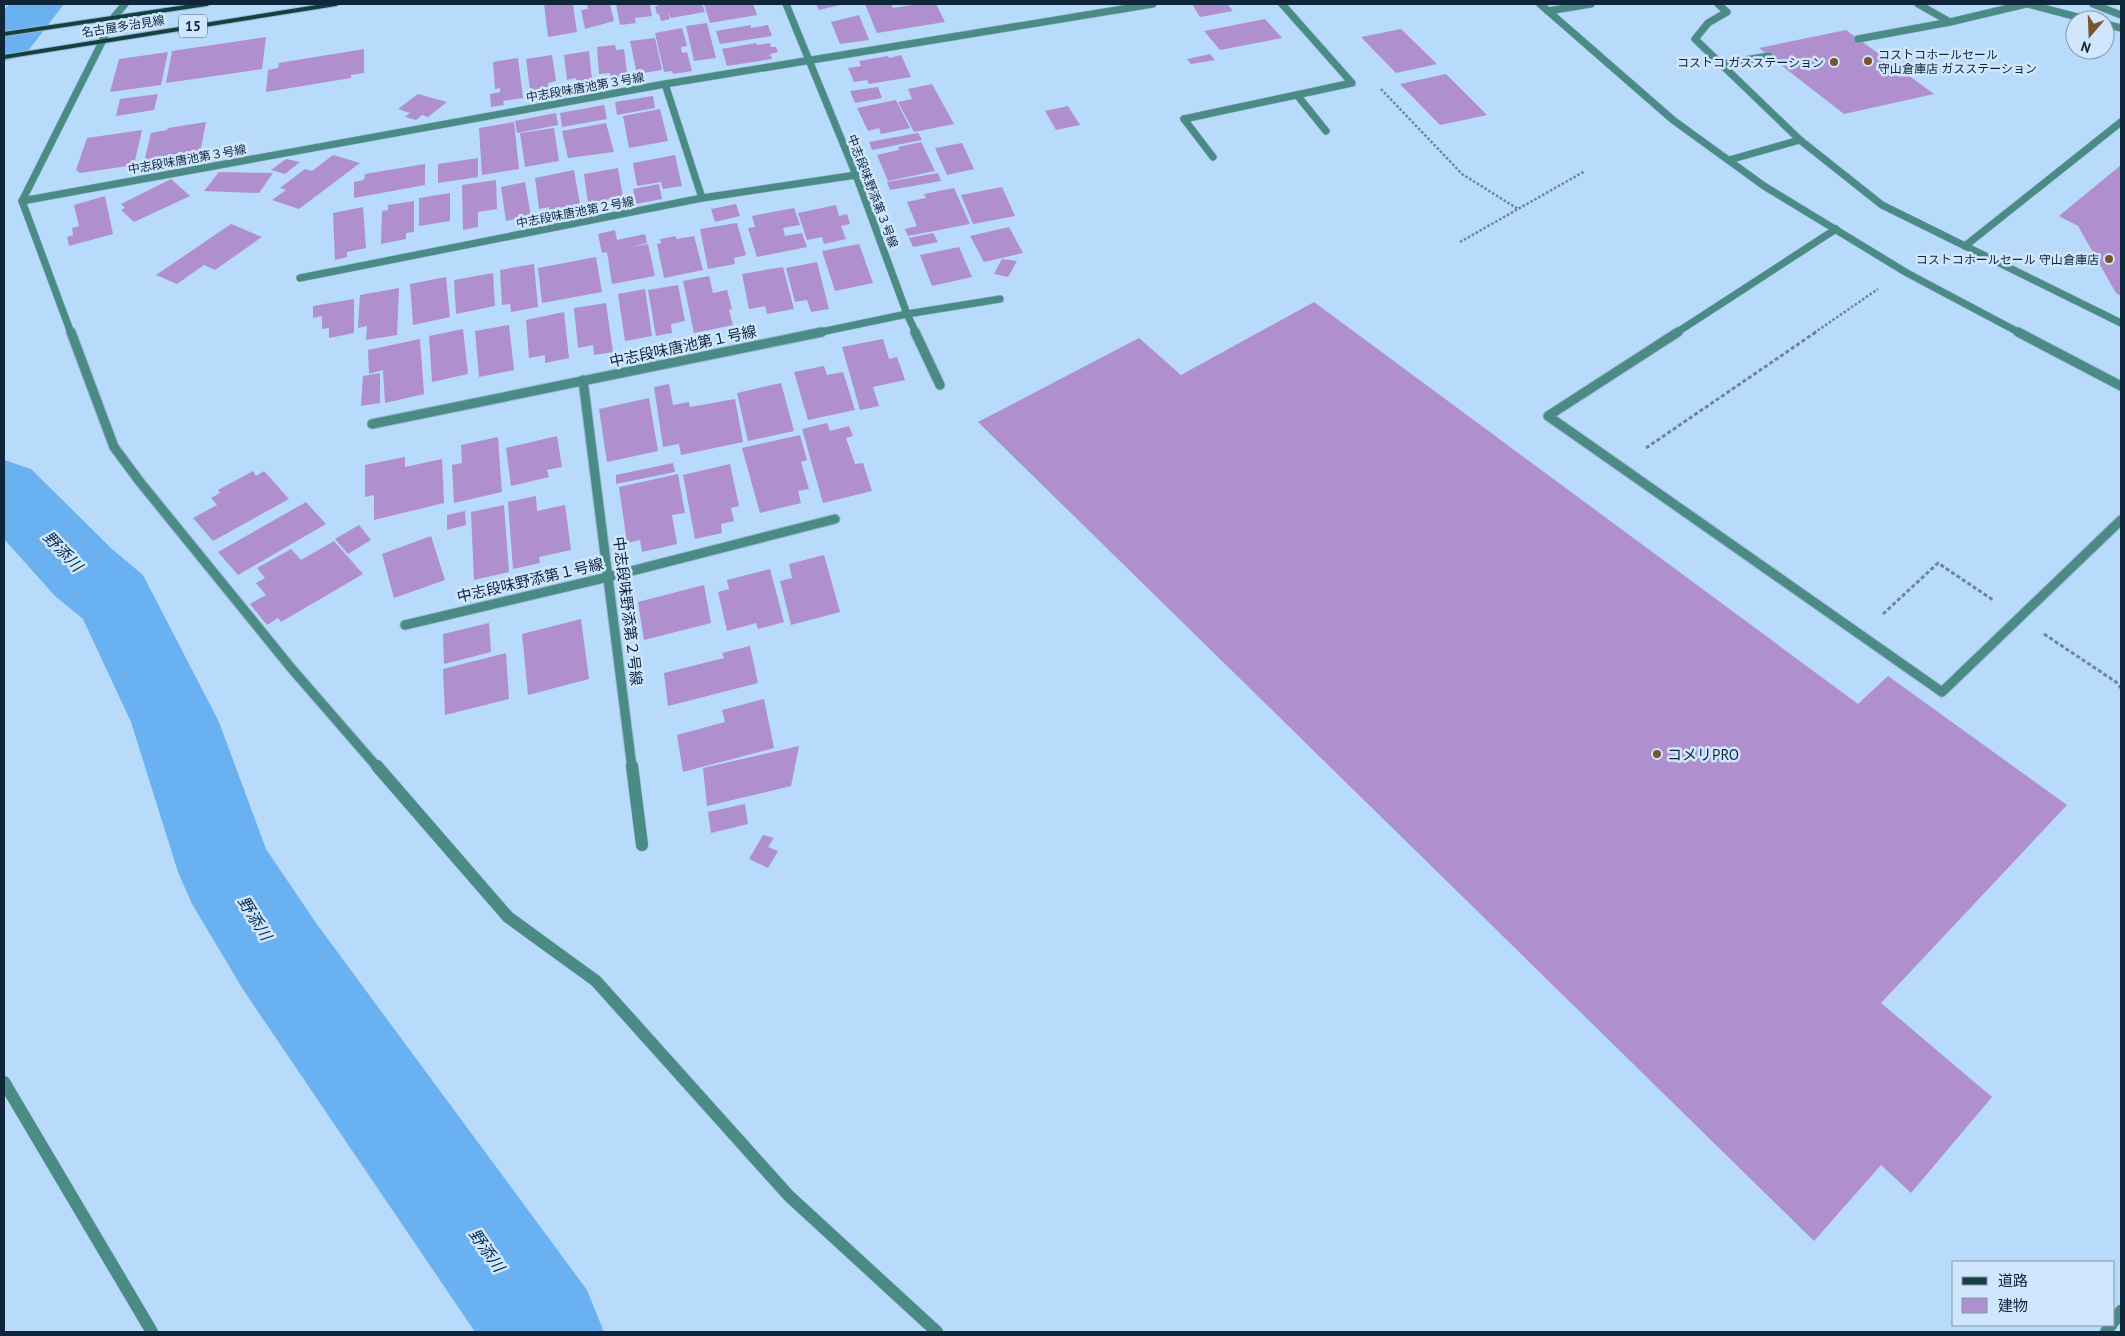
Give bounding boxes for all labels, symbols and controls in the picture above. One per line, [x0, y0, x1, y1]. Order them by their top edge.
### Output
north arrow [2065, 10, 2115, 60]
street label: 名古屋多治見線 [80, 12, 166, 40]
road number: 15 [179, 15, 207, 38]
text: N [2078, 37, 2093, 57]
place label: コストコホールセール 守山倉庫店 ガスステーション [1878, 47, 2037, 76]
place label: コストコ ガスステーション [1677, 55, 1824, 70]
marker: コストコホールセール 守山倉庫店 ガスステーション [1862, 55, 1874, 67]
marker: コストコ ガスステーション [1828, 56, 1840, 68]
street label: 中志段味唐池第３号線 [525, 69, 645, 105]
street label: 中志段味野添第３号線 [844, 132, 902, 250]
street label: 中志段味唐池第３号線 [127, 141, 247, 177]
street label: 中志段味唐池第２号線 [515, 193, 635, 231]
place label: コストコホールセール 守山倉庫店 [1916, 252, 2099, 267]
marker: コストコホールセール 守山倉庫店 [2103, 253, 2115, 265]
street label: 中志段味唐池第１号線 [608, 321, 758, 371]
water label: 野添川 [39, 527, 88, 577]
street label: 中志段味野添第２号線 [609, 535, 647, 687]
street label: 中志段味野添第１号線 [455, 554, 605, 606]
place label: コメリPRO [1667, 745, 1739, 764]
marker: コメリPRO [1651, 748, 1663, 760]
water label: 野添川 [234, 892, 277, 945]
water label: 野添川 [465, 1225, 510, 1277]
legend [1952, 1261, 2115, 1326]
text: 道路 [1998, 1271, 2028, 1290]
text: 建物 [1998, 1296, 2028, 1315]

